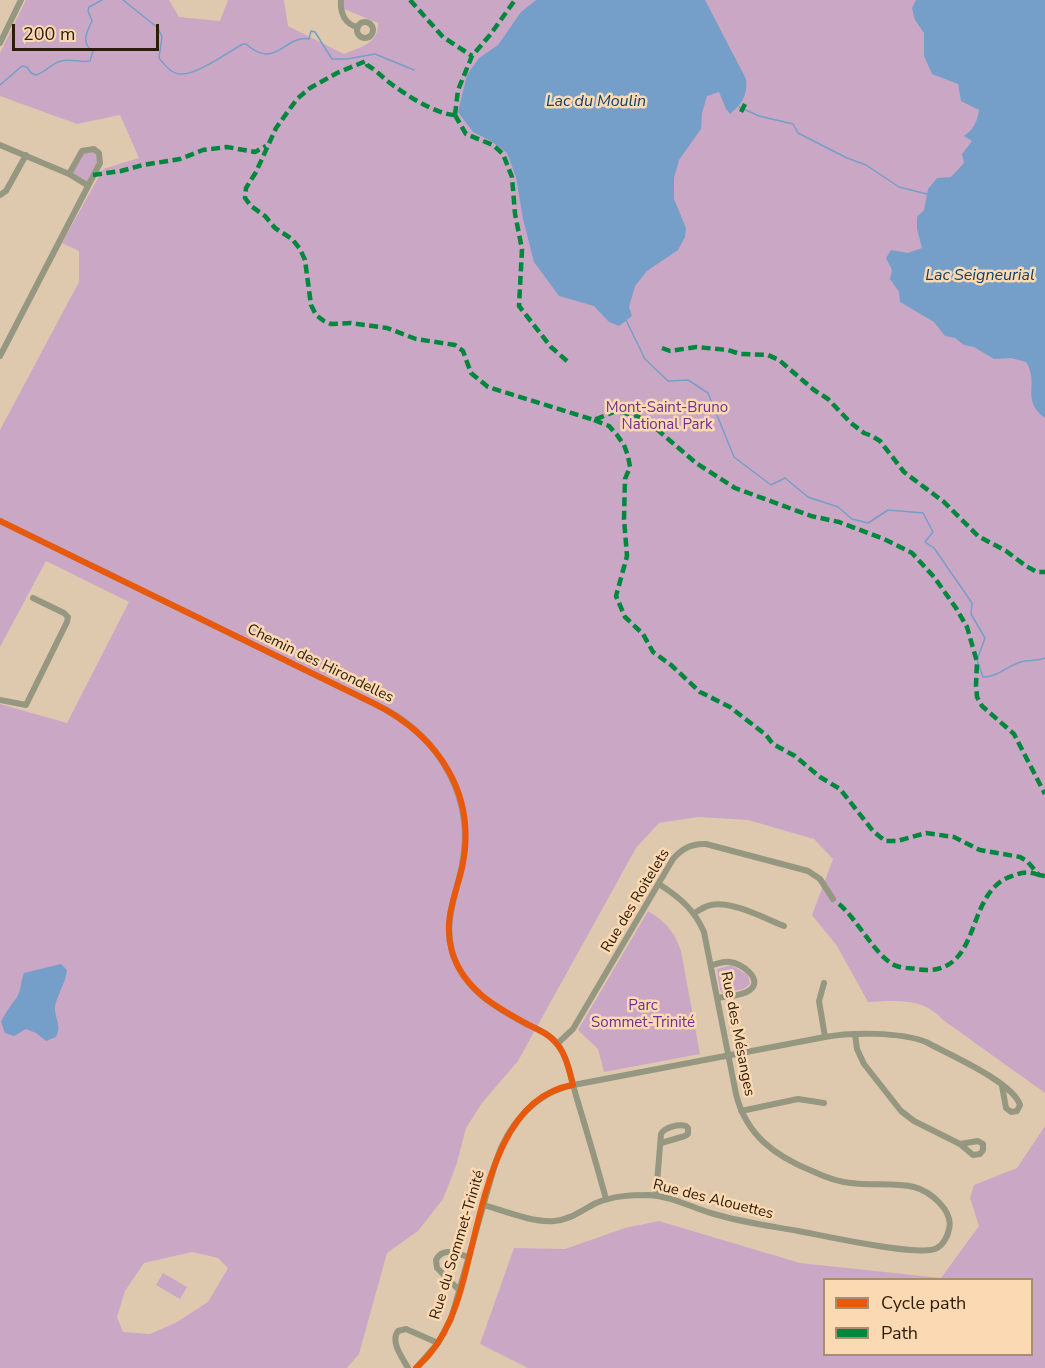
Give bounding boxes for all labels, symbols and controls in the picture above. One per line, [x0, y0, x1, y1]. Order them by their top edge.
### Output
scale bar [15, 12, 162, 50]
text: 200 m [23, 22, 75, 46]
water label: Lac du Moulin [546, 92, 646, 112]
water label: Lac Seigneurial [925, 266, 1035, 286]
park label: Mont-Saint-Bruno National Park [606, 399, 728, 434]
street label: Chemin des Hirondelles [244, 621, 396, 707]
street label: Rue des Roitelets [598, 846, 674, 956]
street label: Rue des Mésanges [716, 970, 758, 1098]
park label: Parc Sommet-Trinité [591, 997, 695, 1032]
street label: Rue du Sommet-Trinité [427, 1168, 489, 1322]
street label: Rue des Alouettes [651, 1176, 775, 1224]
legend [823, 1278, 1033, 1356]
text: Cycle path [881, 1291, 966, 1315]
text: Path [881, 1321, 918, 1345]

